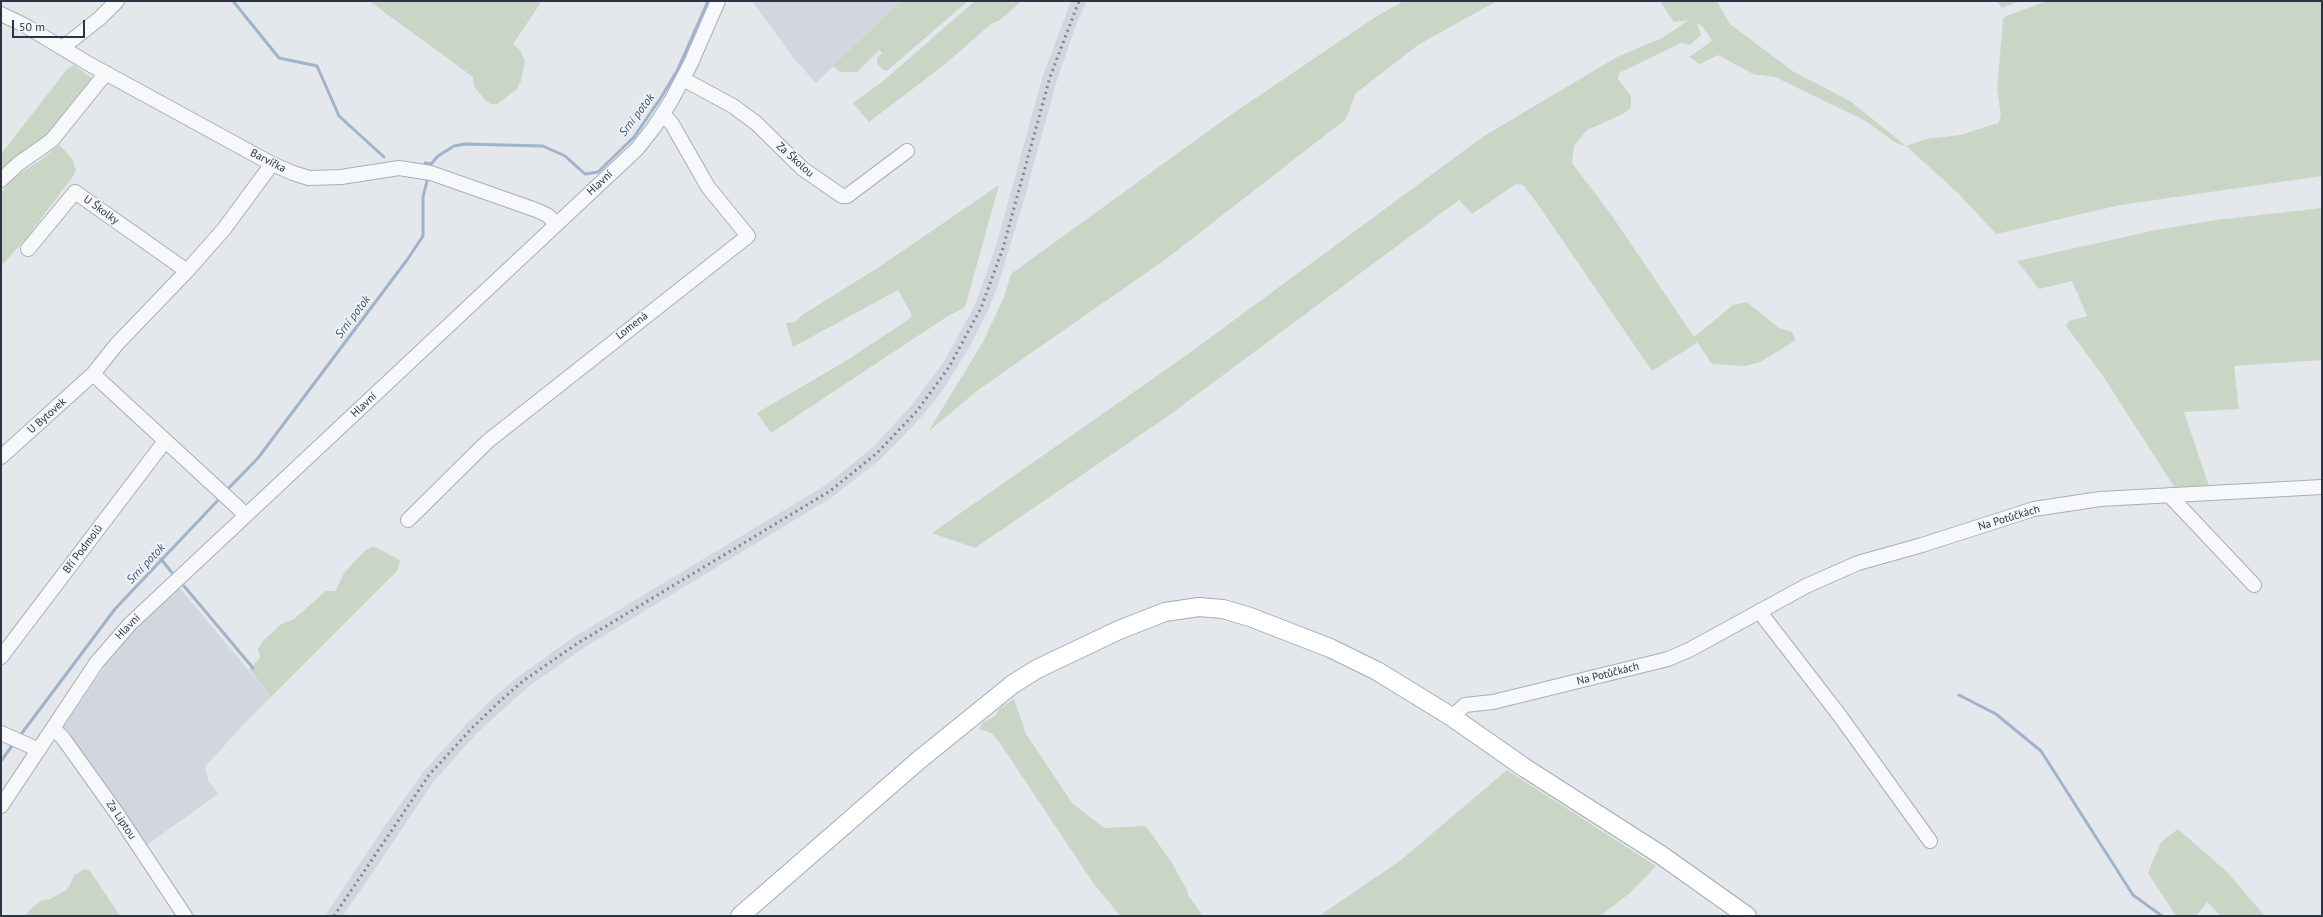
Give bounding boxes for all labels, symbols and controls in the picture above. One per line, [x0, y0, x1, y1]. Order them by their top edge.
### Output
scale bar [14, 12, 87, 38]
text: 50 m [19, 19, 45, 34]
water label: Srní potok [616, 91, 658, 139]
street label: Za Školou [773, 140, 817, 180]
street label: Barvířka [248, 146, 288, 176]
street label: Hlavní [584, 168, 616, 198]
street label: U Školky [81, 193, 121, 227]
water label: Srní potok [332, 293, 374, 341]
street label: Lomená [613, 309, 651, 343]
street label: Hlavní [348, 390, 380, 420]
street label: U Bytovek [25, 395, 69, 437]
street label: Na Potůčkách [1977, 502, 2041, 534]
street label: Bří Podmolů [60, 522, 106, 576]
water label: Srní potok [124, 541, 168, 587]
street label: Hlavní [113, 612, 143, 642]
street label: Na Potůčkách [1575, 660, 1641, 688]
street label: Za Liptou [103, 798, 139, 842]

